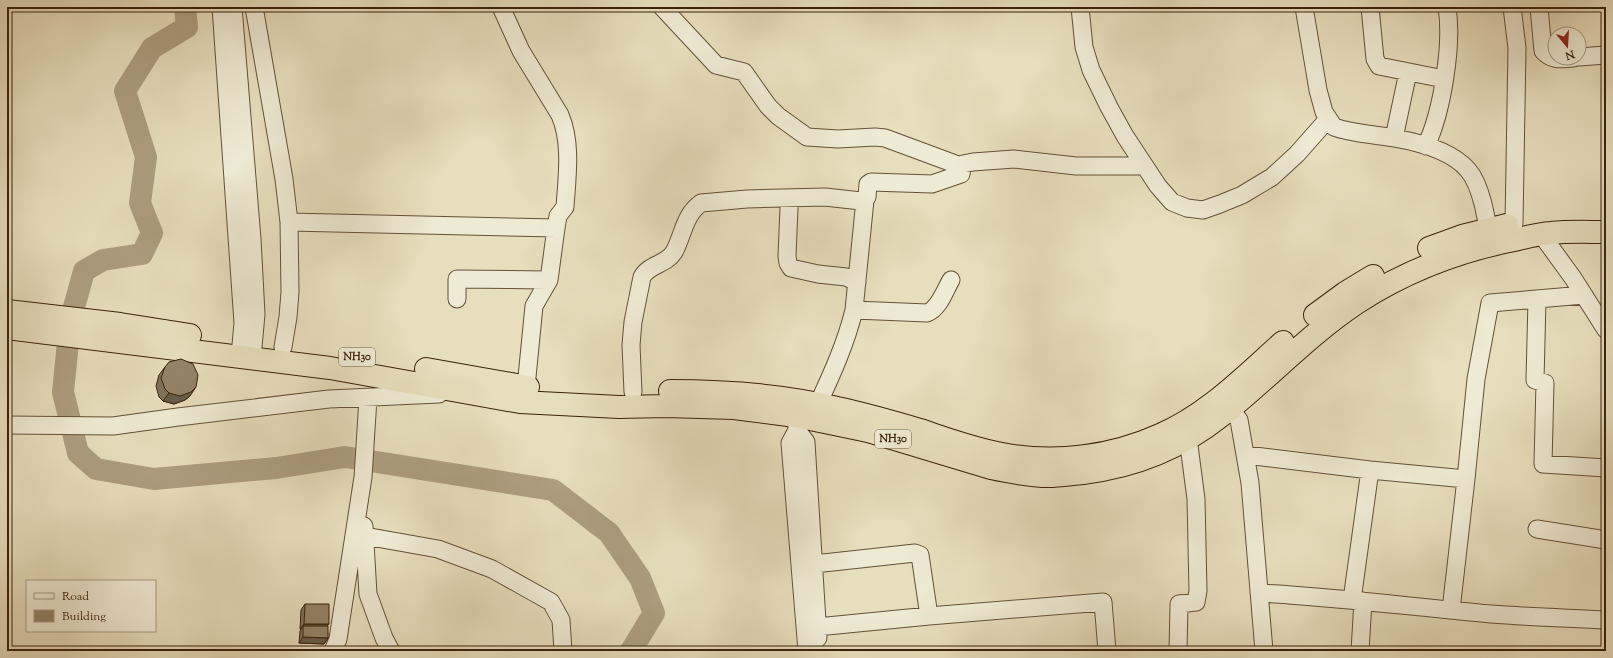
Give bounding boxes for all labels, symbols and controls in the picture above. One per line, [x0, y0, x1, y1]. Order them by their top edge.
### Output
north arrow [1547, 26, 1587, 66]
text: N [1563, 45, 1577, 64]
road number: NH30 [339, 348, 375, 366]
road number: NH30 [875, 430, 911, 448]
legend [26, 580, 156, 632]
text: Road [62, 588, 89, 606]
text: Building [62, 608, 106, 626]

